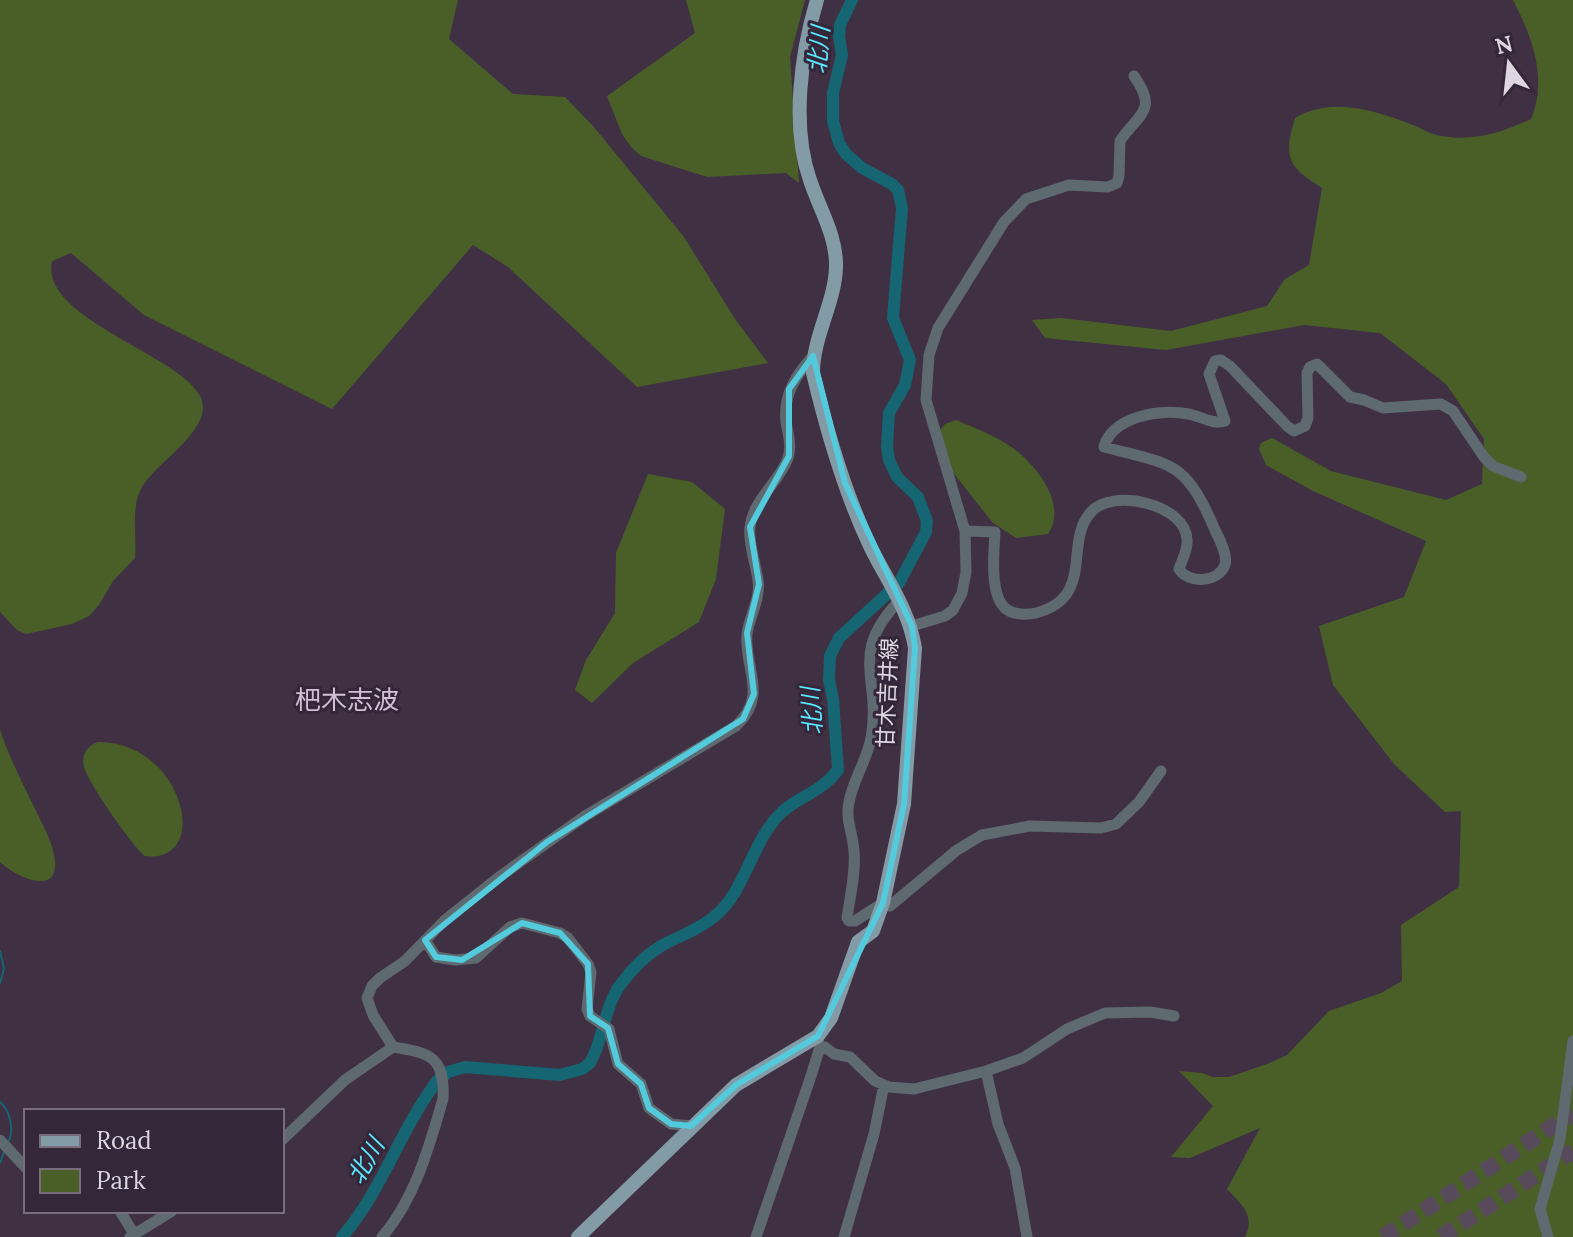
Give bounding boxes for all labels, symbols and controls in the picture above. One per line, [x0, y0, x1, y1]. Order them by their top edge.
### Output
water label: 北川 [801, 22, 836, 75]
north arrow [1469, 24, 1549, 104]
text: N [1492, 29, 1516, 60]
street label: 甘木吉井線 [871, 638, 903, 748]
district label: 杷木志波 [295, 683, 399, 716]
water label: 北川 [794, 683, 829, 736]
legend [24, 1109, 284, 1213]
text: Road [96, 1125, 152, 1156]
water label: 北川 [340, 1130, 392, 1189]
text: Park [96, 1165, 146, 1196]

